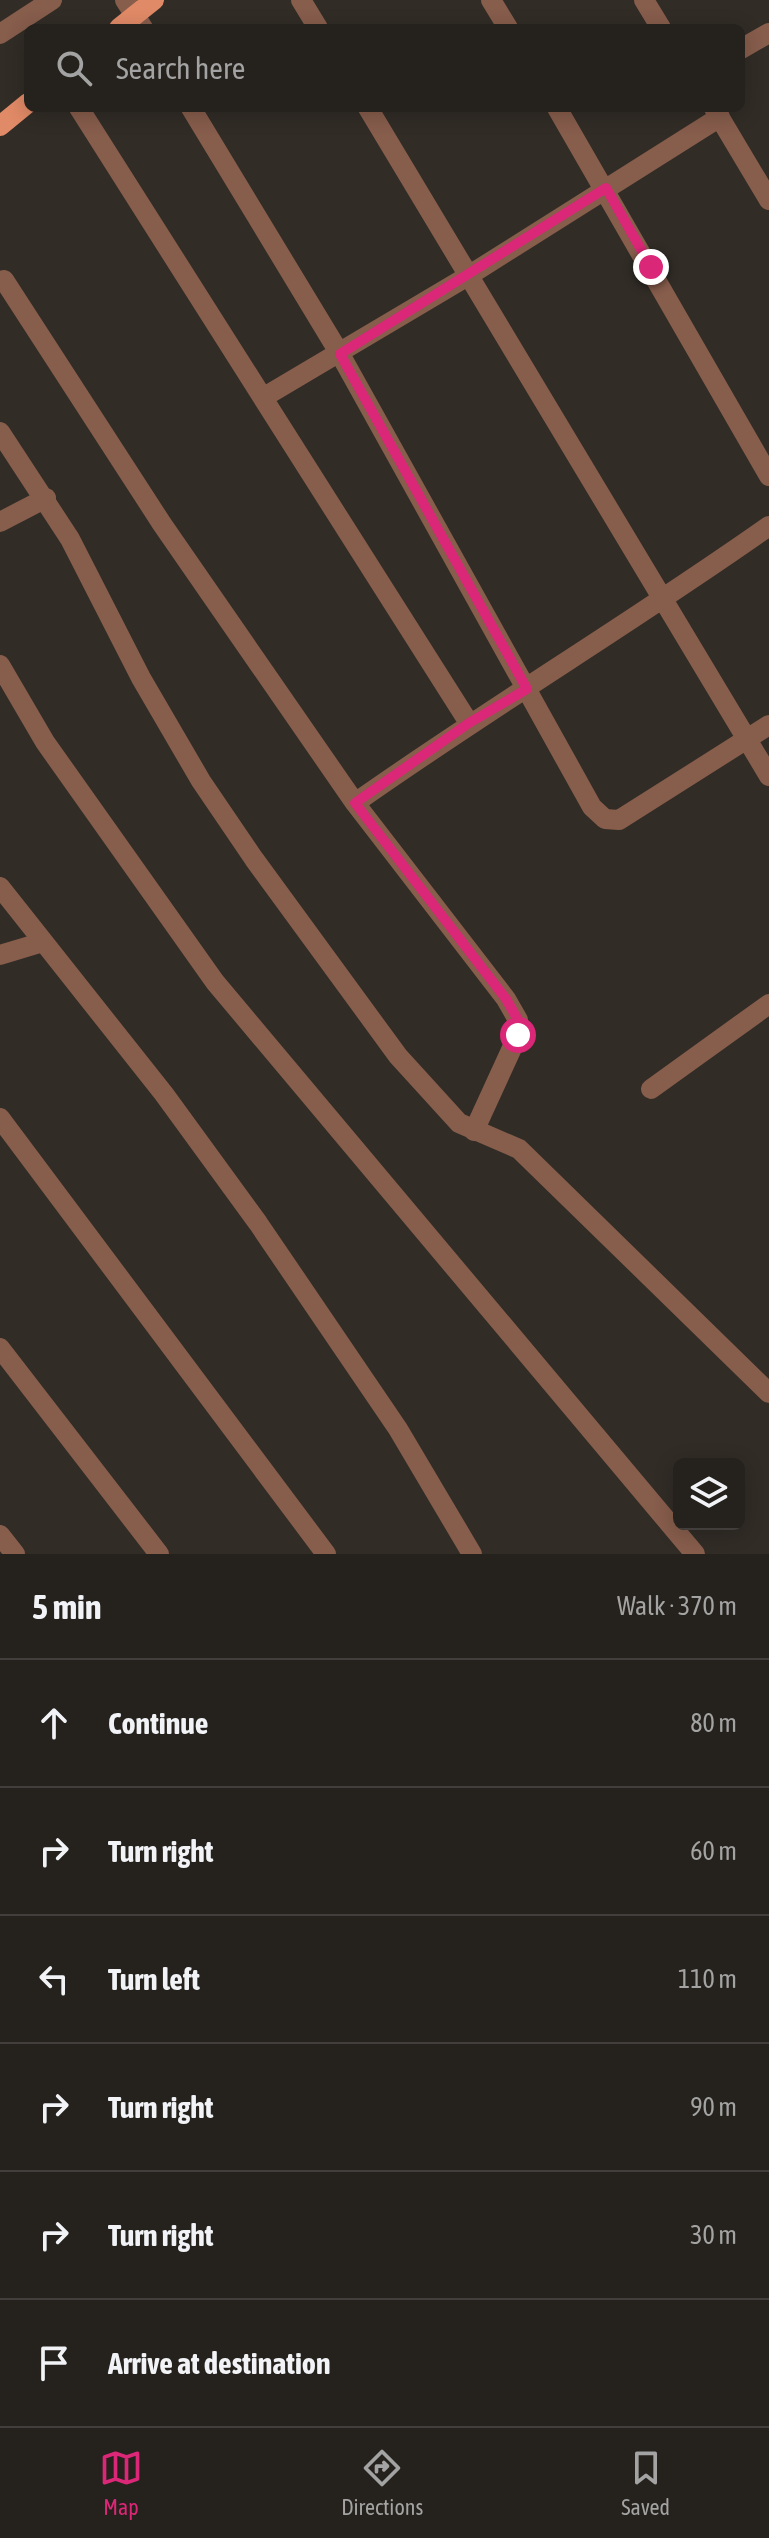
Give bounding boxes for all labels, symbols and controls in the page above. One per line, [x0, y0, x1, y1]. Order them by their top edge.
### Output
search box [24, 24, 745, 112]
icon: search [52, 46, 96, 90]
text: Search here [116, 51, 245, 85]
route end [633, 249, 669, 285]
route start [500, 1017, 536, 1053]
map controls [673, 1458, 745, 1530]
button: layers [673, 1458, 745, 1530]
text: 5 min [32, 1587, 101, 1626]
text: Walk · 370 m [617, 1591, 737, 1621]
icon: ahead [32, 1701, 76, 1745]
text: Continue [108, 1706, 208, 1740]
text: 80 m [690, 1708, 737, 1738]
icon: right [32, 1829, 76, 1873]
text: Turn right [108, 1834, 214, 1868]
text: 60 m [690, 1836, 737, 1866]
icon: left [32, 1957, 76, 2001]
text: Turn left [108, 1962, 200, 1996]
text: 110 m [678, 1964, 737, 1994]
icon: right [32, 2085, 76, 2129]
text: Turn right [108, 2090, 214, 2124]
text: 90 m [690, 2092, 737, 2122]
icon: right [32, 2213, 76, 2257]
text: Turn right [108, 2218, 214, 2252]
text: 30 m [690, 2220, 737, 2250]
icon: arrive [32, 2341, 76, 2385]
text: Arrive at destination [108, 2346, 330, 2380]
tab: Map [99, 2446, 143, 2520]
tab: Directions [341, 2446, 423, 2520]
tab: Saved [621, 2446, 670, 2520]

